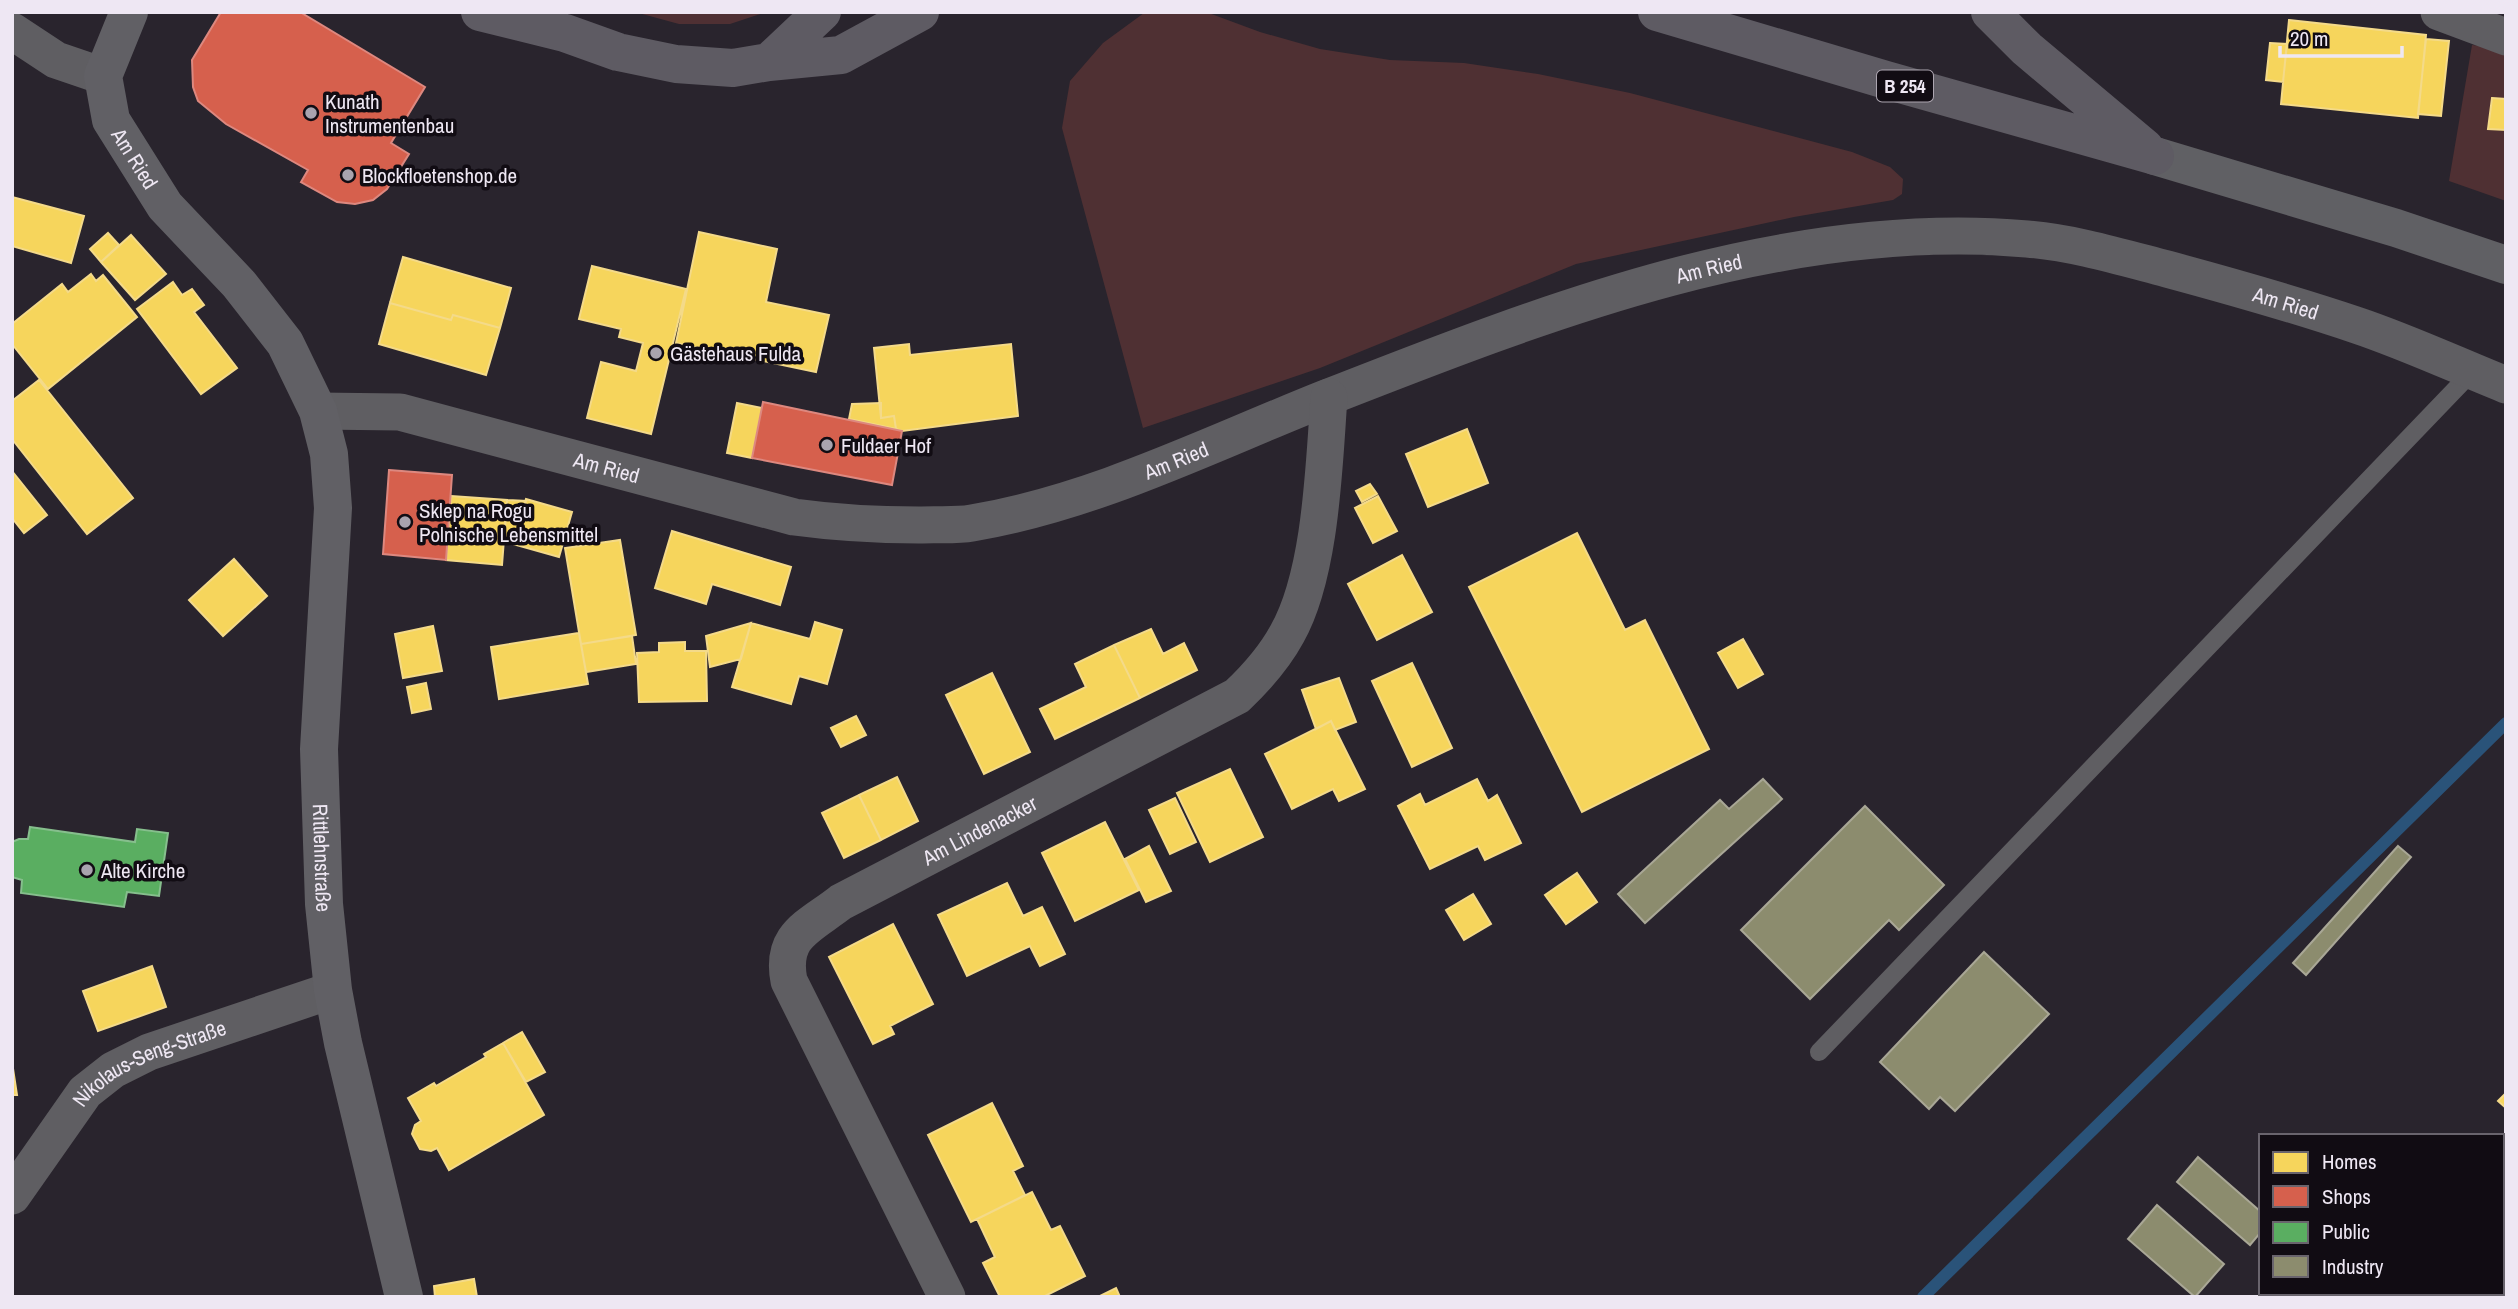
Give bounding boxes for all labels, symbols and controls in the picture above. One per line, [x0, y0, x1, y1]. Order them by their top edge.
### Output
scale bar [2280, 14, 2402, 58]
text: 20 m [2290, 24, 2328, 53]
road number: B 254 [1877, 71, 1933, 102]
place label: Kunath Instrumentenbau [325, 87, 454, 140]
marker: Kunath Instrumentenbau [303, 105, 319, 121]
street label: Am Ried [104, 121, 165, 194]
place label: Blockfloetenshop.de [362, 161, 517, 190]
marker: Blockfloetenshop.de [340, 167, 356, 183]
street label: Am Ried [1672, 246, 1744, 290]
street label: Am Ried [2249, 279, 2322, 326]
place label: Gästehaus Fulda [670, 339, 802, 368]
marker: Gästehaus Fulda [648, 345, 664, 361]
place label: Fuldaer Hof [841, 431, 931, 460]
street label: Am Ried [1139, 434, 1213, 487]
marker: Fuldaer Hof [819, 437, 835, 453]
street label: Am Ried [570, 444, 643, 490]
place label: Sklep na Rogu Polnische Lebensmittel [419, 496, 598, 549]
marker: Sklep na Rogu Polnische Lebensmittel [397, 514, 413, 530]
street label: Am Lindenacker [916, 788, 1042, 872]
street label: Rittlehnstraße [306, 803, 339, 913]
place label: Alte Kirche [100, 856, 185, 885]
marker: Alte Kirche [79, 862, 95, 878]
street label: Nikolaus-Seng-Straße [65, 1013, 230, 1112]
legend [2259, 1134, 2504, 1295]
text: Homes [2322, 1147, 2377, 1176]
text: Shops [2322, 1182, 2371, 1211]
text: Public [2322, 1217, 2370, 1246]
text: Industry [2322, 1252, 2384, 1281]

